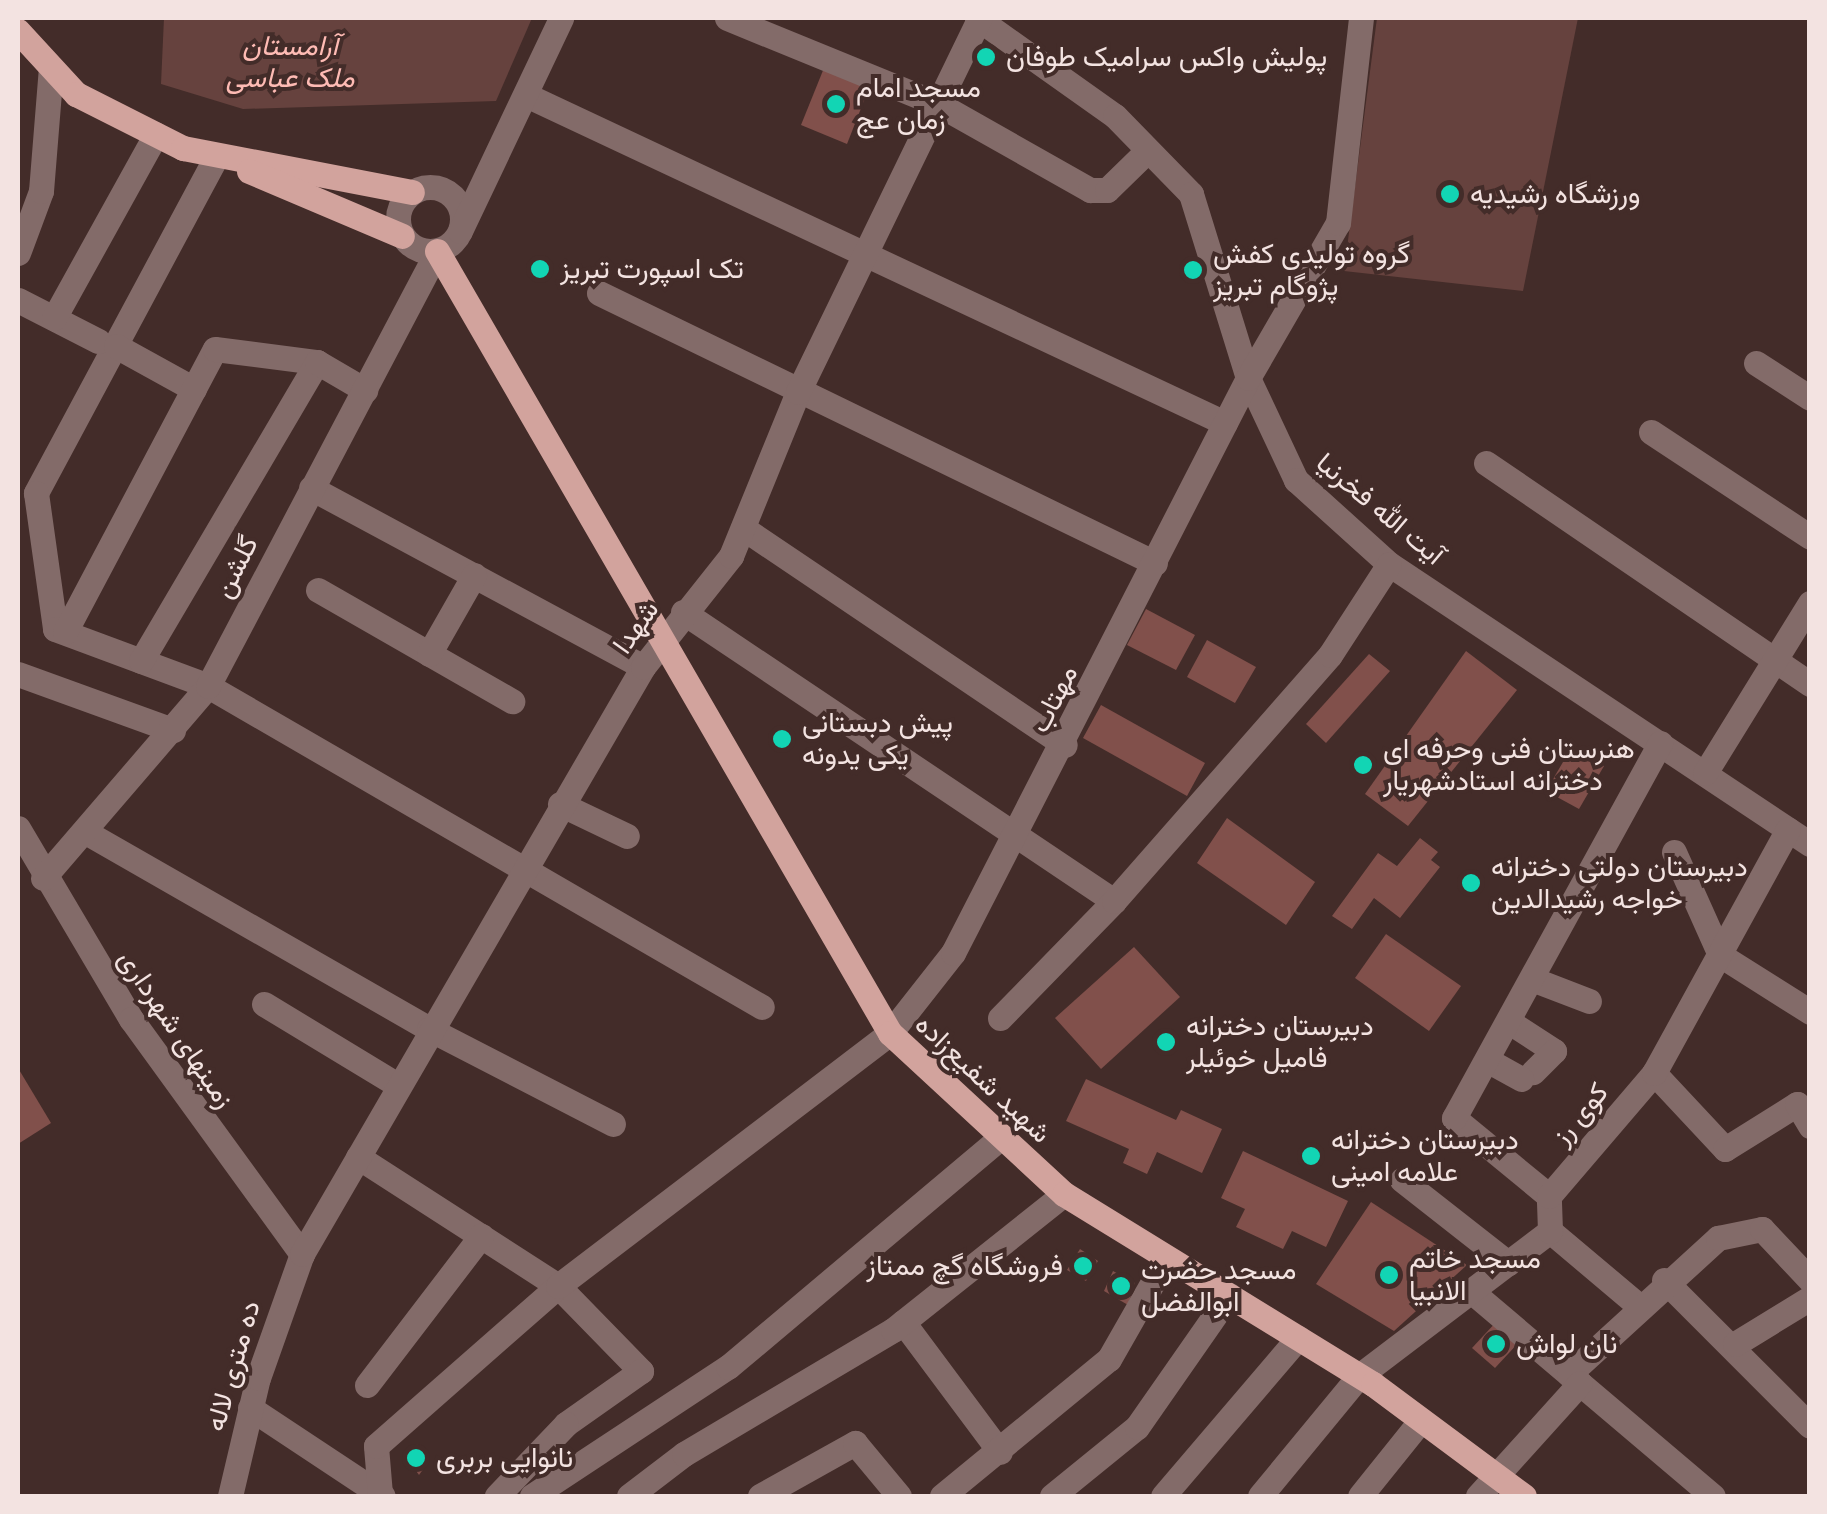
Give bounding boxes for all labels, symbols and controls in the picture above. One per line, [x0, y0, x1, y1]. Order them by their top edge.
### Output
park label: آرامستان ملک عباسی [225, 29, 355, 95]
place label: پولیش واکس سرامیک طوفان [1006, 40, 1327, 74]
marker: پولیش واکس سرامیک طوفان [975, 46, 997, 68]
place label: مسجد امام زمان عج [856, 71, 981, 137]
marker: مسجد امام زمان عج [825, 93, 847, 115]
place label: ورزشگاه رشیدیه [1470, 177, 1641, 211]
marker: ورزشگاه رشیدیه [1439, 183, 1461, 205]
place label: گروه تولیدی کفش پژوگام تبریز [1213, 237, 1410, 303]
place label: تک اسپورت تبریز [560, 252, 744, 286]
marker: تک اسپورت تبریز [529, 258, 551, 280]
marker: گروه تولیدی کفش پژوگام تبریز [1182, 259, 1204, 281]
street label: آیت الله فخرنیا [1309, 446, 1451, 572]
street label: گلشن [206, 530, 266, 604]
street label: شهدا [606, 594, 666, 660]
street label: مهتاب [1023, 660, 1085, 738]
place label: پیش دبستانی یکی یدونه [802, 706, 953, 772]
marker: پیش دبستانی یکی یدونه [771, 728, 793, 750]
place label: هنرستان فنی وحرفه ای دخترانه استادشهریار [1383, 732, 1635, 798]
marker: هنرستان فنی وحرفه ای دخترانه استادشهریار [1352, 754, 1374, 776]
place label: دبیرستان دولتی دخترانه خواجه رشیدالدین [1491, 850, 1748, 916]
marker: دبیرستان دولتی دخترانه خواجه رشیدالدین [1460, 872, 1482, 894]
street label: زمینهای شهرداری [111, 943, 241, 1115]
street label: شهید شفیع‌زاده [908, 1008, 1058, 1150]
place label: دبیرستان دخترانه فامیل خوئیلر [1186, 1009, 1374, 1075]
marker: دبیرستان دخترانه فامیل خوئیلر [1155, 1031, 1177, 1053]
street label: کوی رز [1545, 1076, 1615, 1152]
place label: دبیرستان دخترانه علامه امینی [1331, 1123, 1519, 1189]
marker: دبیرستان دخترانه علامه امینی [1300, 1145, 1322, 1167]
place label: مسجد خاتم الانبیا [1409, 1242, 1541, 1308]
place label: فروشگاه گچ ممتاز [866, 1249, 1063, 1283]
place label: مسجد حضرت ابوالفضل [1141, 1253, 1296, 1319]
marker: فروشگاه گچ ممتاز [1072, 1255, 1094, 1277]
marker: مسجد خاتم الانبیا [1378, 1264, 1400, 1286]
marker: مسجد حضرت ابوالفضل [1110, 1275, 1132, 1297]
street label: ده متری لاله [198, 1297, 268, 1435]
place label: نان لواش [1516, 1327, 1617, 1361]
marker: نان لواش [1485, 1333, 1507, 1355]
place label: نانوایی بربری [436, 1441, 573, 1475]
marker: نانوایی بربری [405, 1447, 427, 1469]

